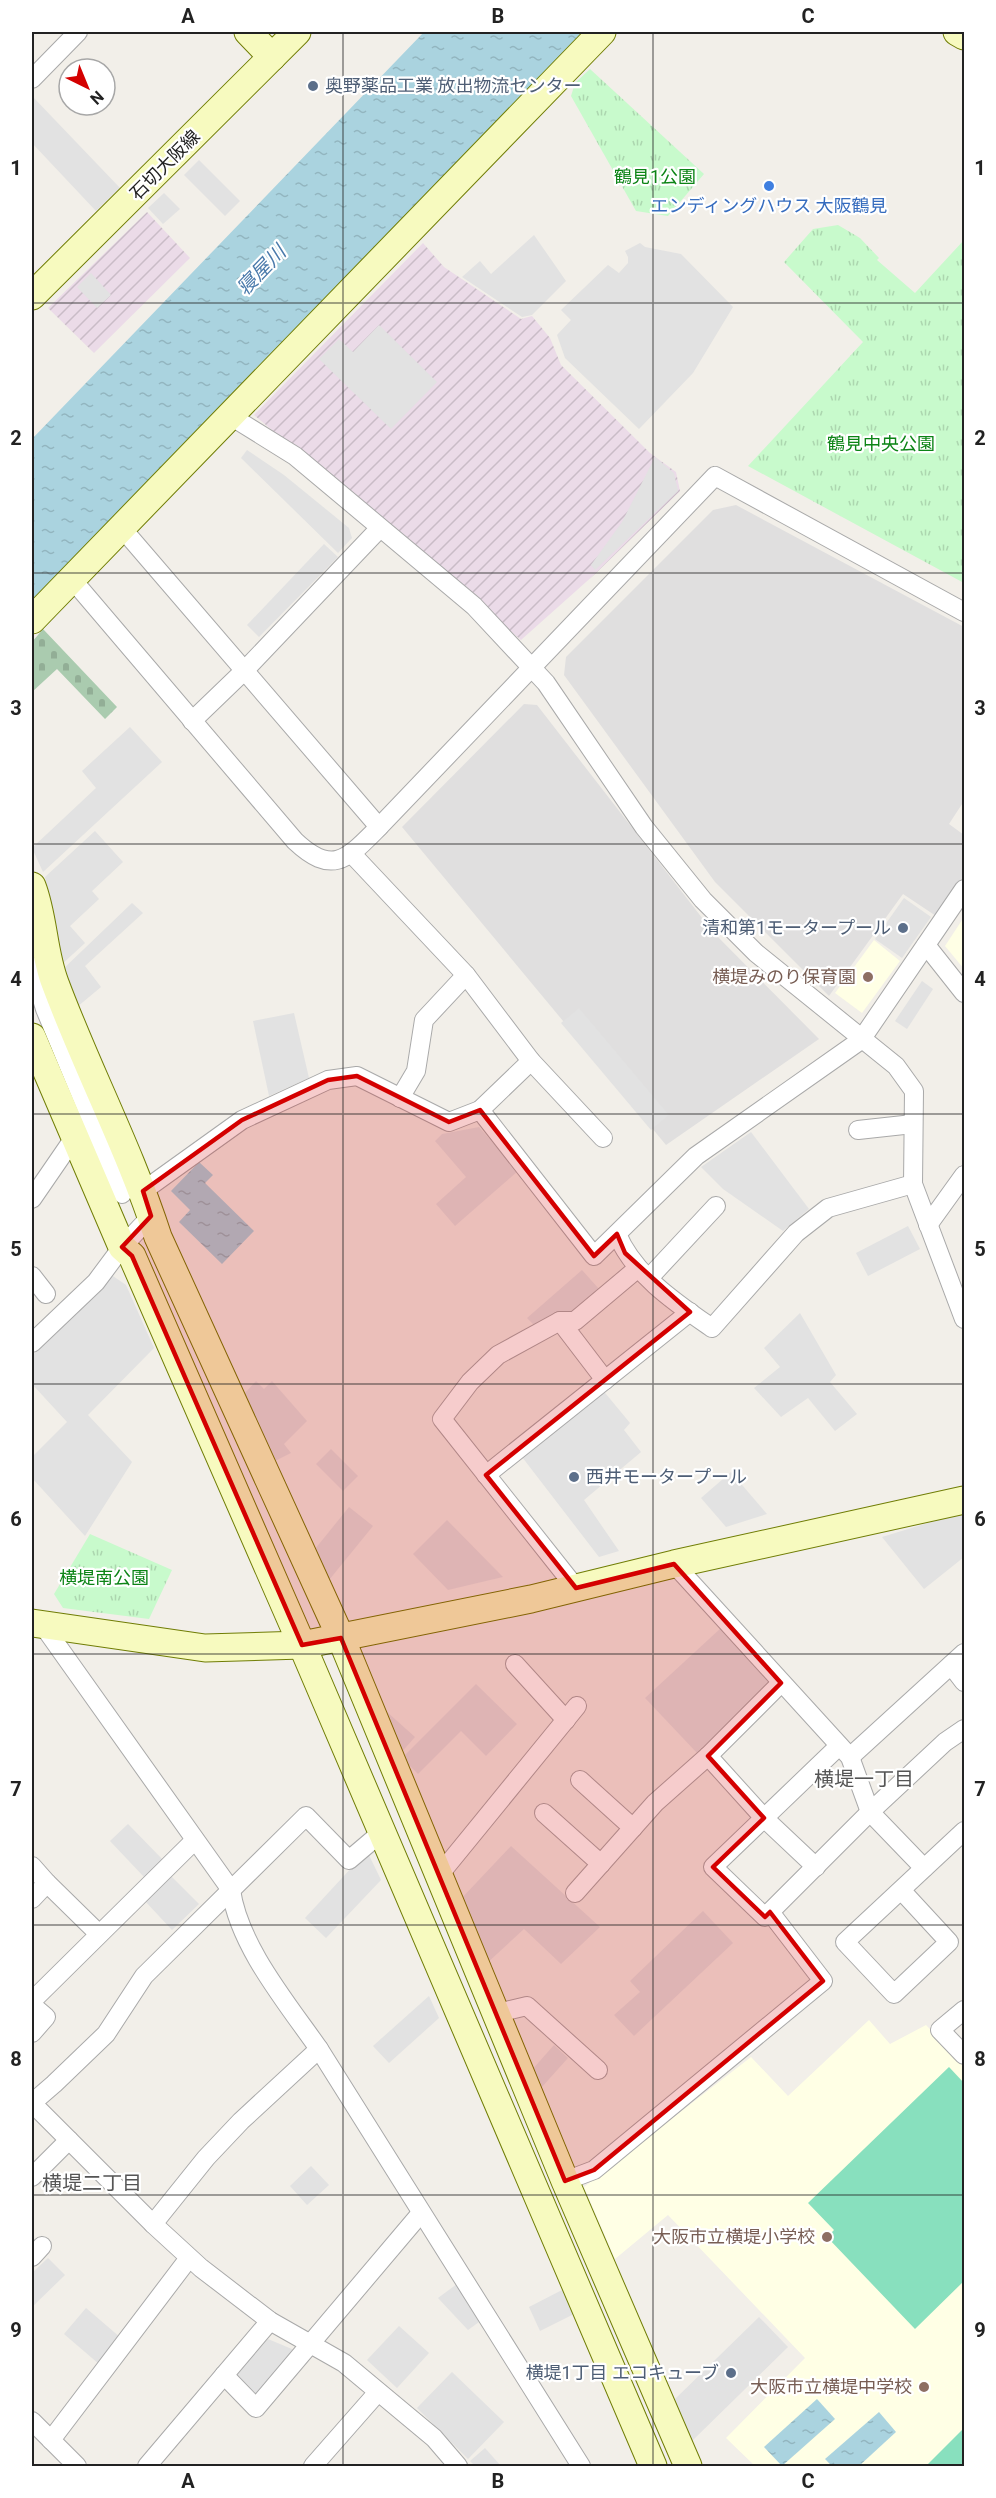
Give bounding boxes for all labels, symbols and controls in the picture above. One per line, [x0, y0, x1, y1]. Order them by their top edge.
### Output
text: A [181, 4, 195, 28]
text: B [492, 4, 504, 28]
text: C [801, 4, 815, 28]
north arrow [57, 57, 117, 117]
place label: 奥野薬品工業 放出物流センター [325, 75, 581, 96]
marker: 奥野薬品工業 放出物流センター [306, 79, 320, 93]
text: N [86, 87, 107, 108]
street label: 石切大阪線 [125, 125, 204, 204]
text: 1 [10, 156, 22, 180]
text: 1 [974, 156, 986, 180]
park label: 鶴見1公園 [614, 166, 696, 187]
marker: エンディングハウス 大阪鶴見 [762, 179, 776, 193]
place label: エンディングハウス 大阪鶴見 [650, 195, 888, 216]
water label: 寝屋川 [232, 239, 292, 300]
text: 2 [10, 426, 22, 450]
text: 2 [974, 426, 986, 450]
park label: 鶴見中央公園 [827, 433, 935, 454]
text: 3 [10, 696, 22, 720]
text: 3 [974, 696, 986, 720]
place label: 清和第1モータープール [702, 917, 891, 938]
marker: 清和第1モータープール [896, 921, 910, 935]
place label: 横堤みのり保育園 [712, 966, 856, 987]
text: 4 [10, 967, 22, 991]
text: 4 [974, 967, 986, 991]
marker: 横堤みのり保育園 [861, 970, 875, 984]
text: 5 [10, 1237, 22, 1261]
text: 5 [974, 1237, 986, 1261]
place label: 西井モータープール [586, 1466, 747, 1487]
marker: 西井モータープール [567, 1470, 581, 1484]
text: 6 [10, 1507, 22, 1531]
text: 6 [974, 1507, 986, 1531]
park label: 横堤南公園 [59, 1567, 149, 1588]
district label: 横堤一丁目 [814, 1767, 914, 1791]
text: 7 [10, 1777, 22, 1801]
text: 7 [974, 1777, 986, 1801]
text: 8 [10, 2047, 22, 2071]
text: 8 [974, 2047, 986, 2071]
district label: 横堤二丁目 [42, 2171, 142, 2195]
place label: 大阪市立横堤小学校 [653, 2226, 815, 2247]
marker: 大阪市立横堤小学校 [820, 2230, 834, 2244]
text: 9 [10, 2318, 22, 2342]
text: 9 [974, 2318, 986, 2342]
place label: 横堤1丁目 エコキューブ [526, 2362, 719, 2383]
marker: 横堤1丁目 エコキューブ [724, 2366, 738, 2380]
place label: 大阪市立横堤中学校 [750, 2376, 912, 2397]
marker: 大阪市立横堤中学校 [917, 2380, 931, 2394]
text: A [181, 2469, 195, 2493]
text: B [492, 2469, 504, 2493]
text: C [801, 2469, 815, 2493]

